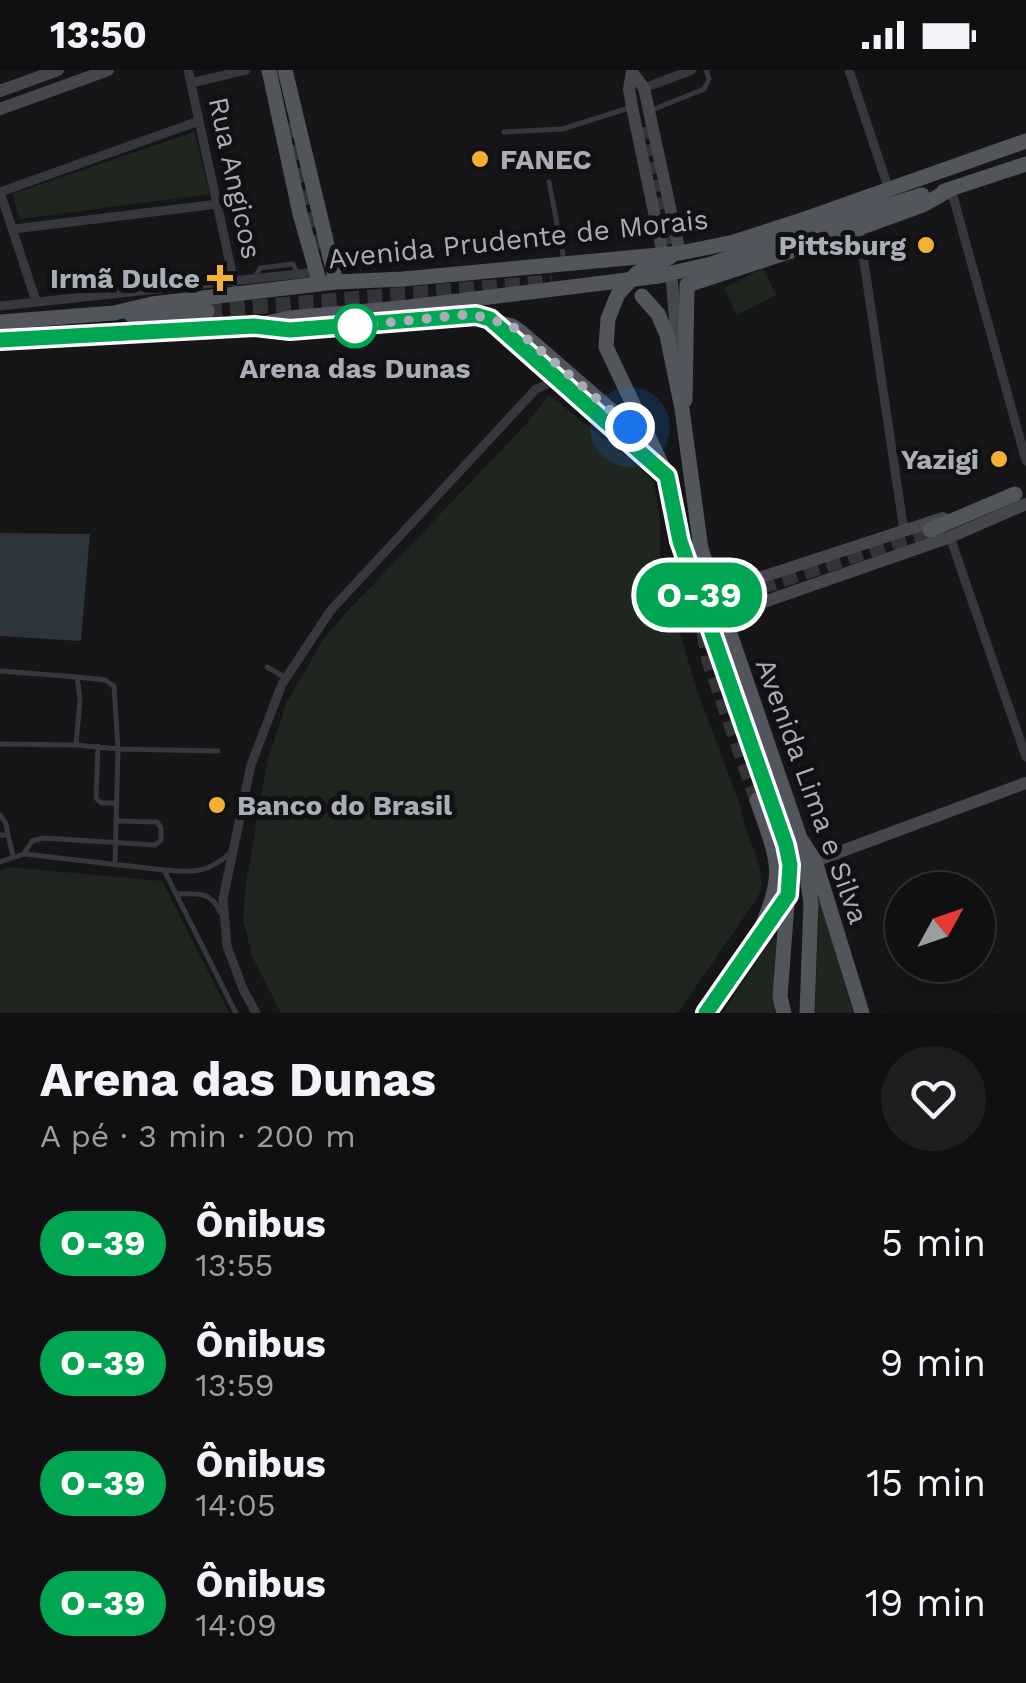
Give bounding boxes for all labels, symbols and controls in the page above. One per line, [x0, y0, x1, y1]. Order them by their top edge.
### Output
text: 13:50 [50, 13, 147, 57]
street label: Rua Angicos [202, 94, 268, 262]
place label: FANEC [500, 143, 592, 176]
marker: FANEC [469, 148, 491, 170]
street label: Avenida Prudente de Morais [326, 203, 710, 275]
place label: Pittsburg [778, 229, 906, 262]
marker: Pittsburg [915, 234, 937, 256]
place label: Irmã Dulce [50, 262, 200, 295]
marker: Irmã Dulce [209, 267, 231, 289]
marker: Arena das Dunas [334, 305, 376, 347]
place label: Arena das Dunas [240, 352, 471, 385]
your location [605, 402, 655, 452]
place label: Yazigi [901, 443, 979, 476]
marker: Yazigi [988, 448, 1010, 470]
line badge: O-39 [629, 562, 769, 628]
text: O-39 [656, 574, 742, 616]
street label: Avenida Lima e Silva [749, 654, 875, 928]
place label: Banco do Brasil [237, 789, 453, 822]
marker: Banco do Brasil [206, 794, 228, 816]
north arrow [885, 872, 995, 982]
map controls [885, 872, 995, 982]
button: heart [881, 1046, 986, 1151]
text: Arena das Dunas [40, 1051, 436, 1108]
text: A pé · 3 min · 200 m [40, 1117, 356, 1155]
text: Ônibus [196, 1202, 326, 1246]
text: 5 min [881, 1221, 986, 1265]
text: O-39 [60, 1222, 146, 1264]
text: 13:55 [196, 1246, 273, 1284]
text: Ônibus [196, 1322, 326, 1366]
text: 9 min [880, 1341, 986, 1385]
text: O-39 [60, 1342, 146, 1384]
text: 13:59 [196, 1366, 275, 1404]
text: Ônibus [196, 1442, 326, 1486]
text: 15 min [866, 1461, 986, 1505]
text: O-39 [60, 1462, 146, 1504]
text: 14:05 [196, 1486, 276, 1524]
text: Ônibus [196, 1562, 326, 1606]
text: 19 min [865, 1581, 986, 1625]
text: O-39 [60, 1582, 146, 1624]
text: 14:09 [196, 1606, 277, 1644]

